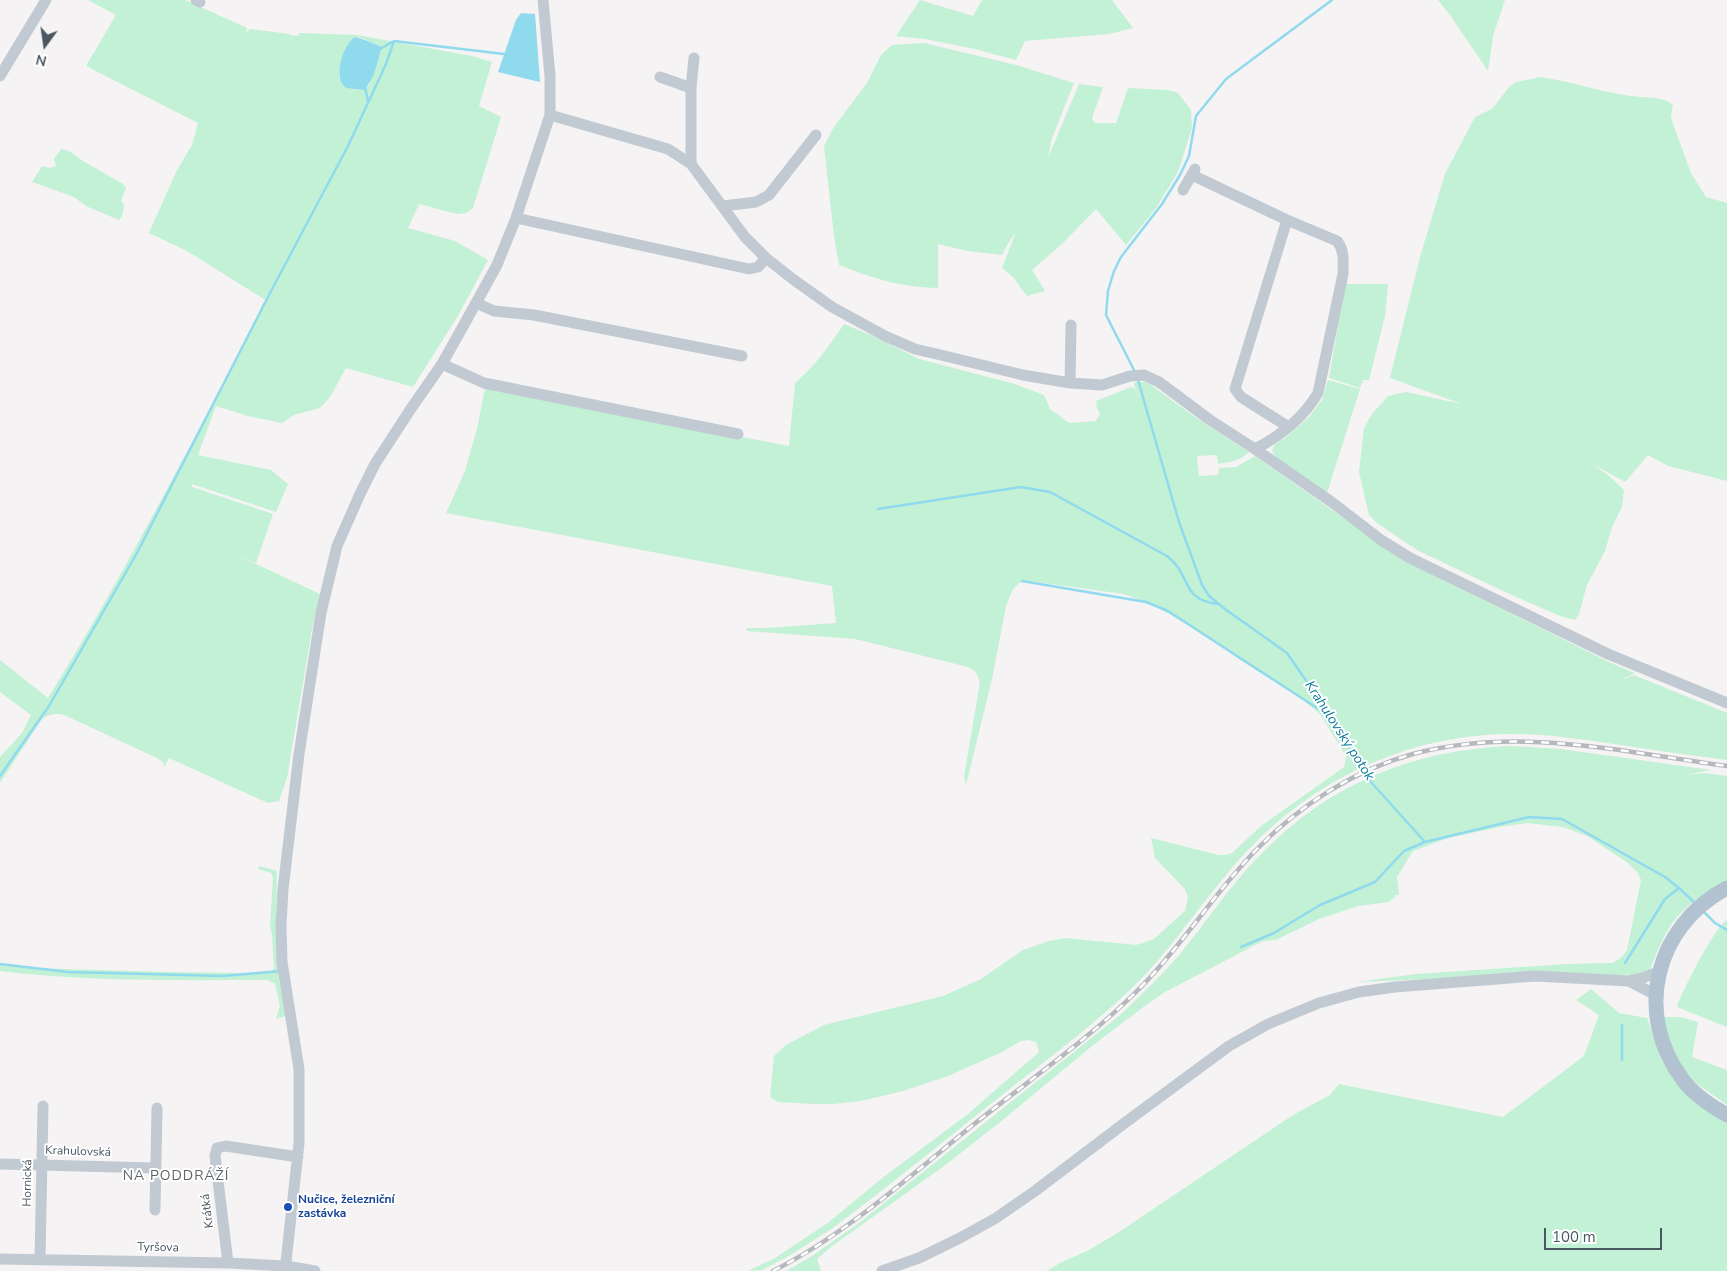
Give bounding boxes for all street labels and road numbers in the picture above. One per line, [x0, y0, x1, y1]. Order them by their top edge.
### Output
street label: Krahulovská [45, 1144, 111, 1160]
street label: Hornická [20, 1159, 36, 1207]
street label: Krátká [199, 1193, 217, 1229]
street label: Tyršova [137, 1240, 179, 1256]

